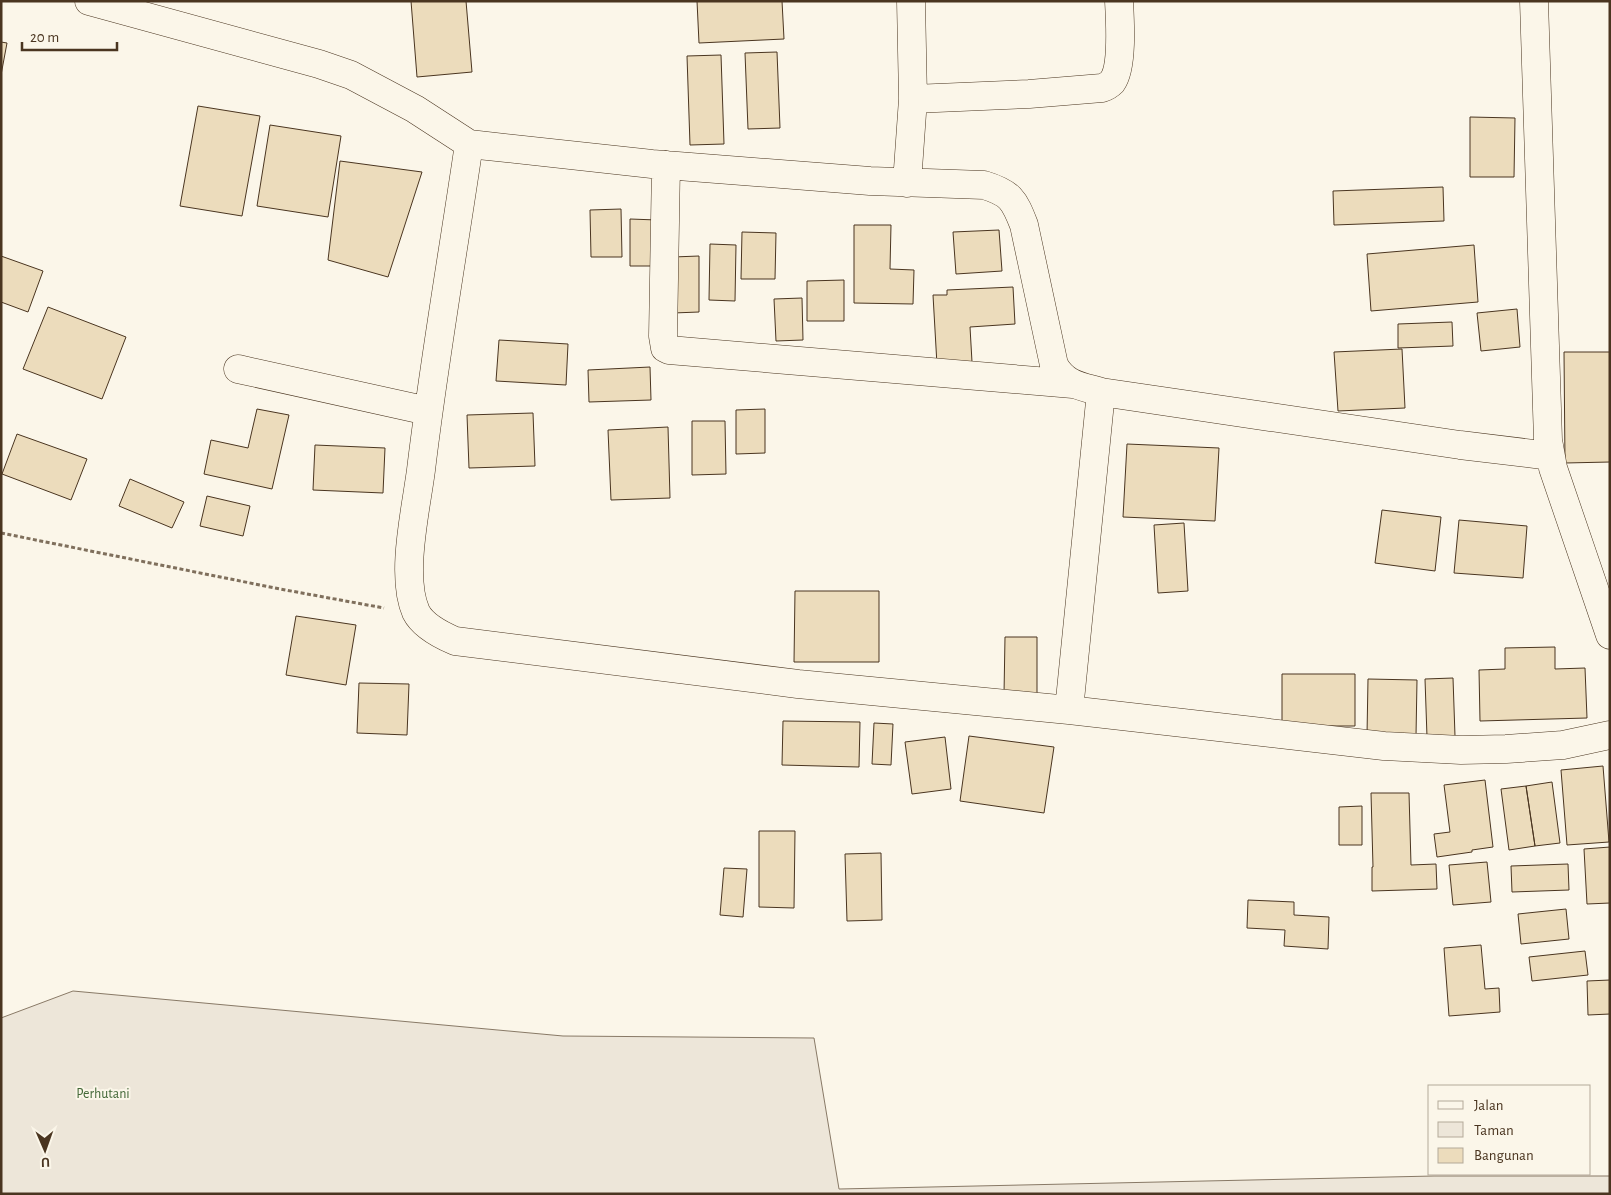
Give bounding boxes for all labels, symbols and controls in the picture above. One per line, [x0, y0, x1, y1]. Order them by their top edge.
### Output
scale bar [22, 20, 118, 52]
text: 20 m [30, 30, 59, 45]
legend [1428, 1085, 1591, 1175]
park label: Perhutani [76, 1087, 130, 1101]
text: Jalan [1474, 1098, 1504, 1113]
text: Taman [1474, 1123, 1514, 1138]
north arrow [20, 1125, 70, 1175]
text: Bangunan [1474, 1148, 1534, 1163]
text: U [41, 1155, 50, 1169]

